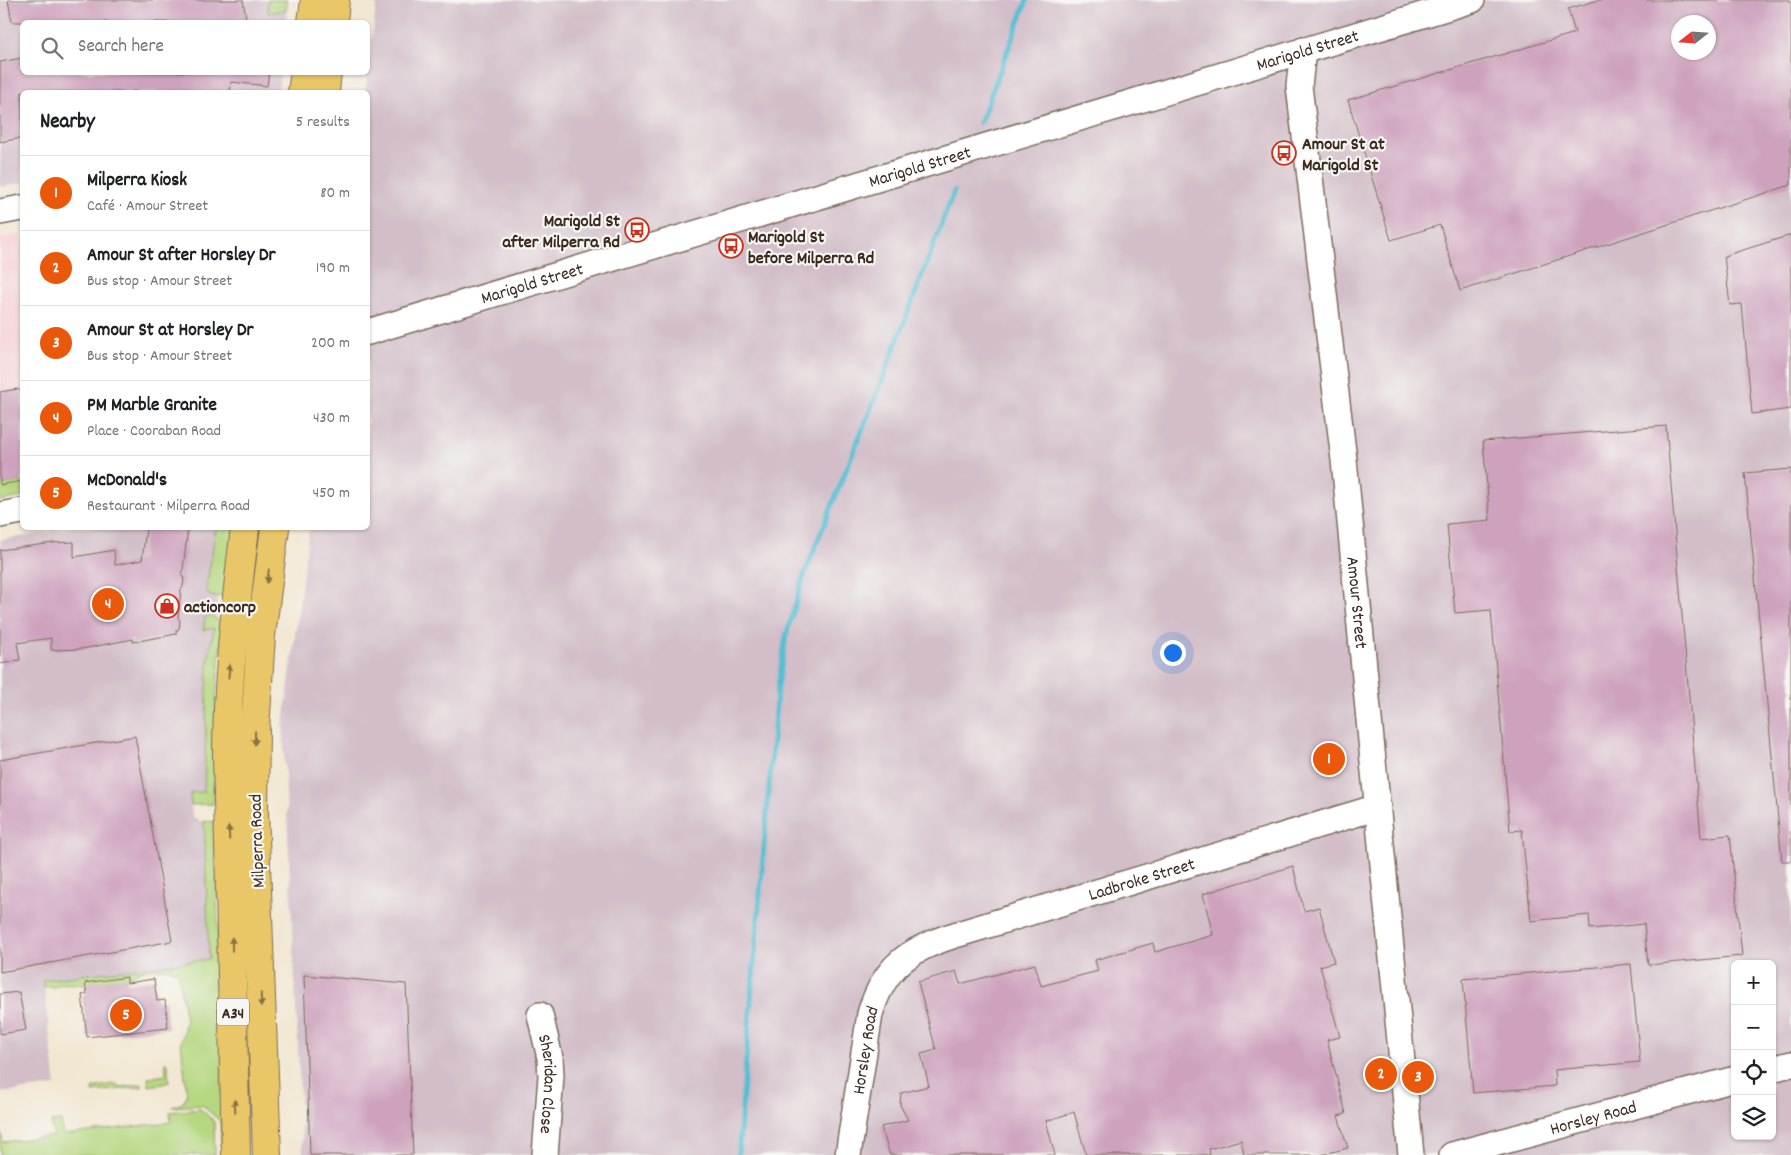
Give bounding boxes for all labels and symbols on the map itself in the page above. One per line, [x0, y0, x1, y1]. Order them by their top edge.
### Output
north arrow [1671, 15, 1716, 60]
street label: Marigold Street [1254, 25, 1363, 79]
place label: Amour St at Marigold St [1302, 133, 1385, 179]
bus stop icon: Amour St at Marigold St [1271, 140, 1297, 166]
street label: Marigold Street [866, 141, 975, 196]
place label: Marigold St after Milperra Rd [502, 210, 620, 256]
bus stop icon: Marigold St after Milperra Rd [624, 217, 650, 243]
place label: Marigold St before Milperra Rd [748, 226, 874, 272]
bus stop icon: Marigold St before Milperra Rd [718, 233, 744, 259]
street label: Marigold Street [478, 258, 587, 312]
street label: Amour Street [1338, 555, 1372, 650]
one-way arrow [264, 568, 272, 584]
pin: 4 [92, 585, 124, 623]
shop icon: actioncorp [154, 593, 180, 619]
place label: actioncorp [184, 596, 256, 621]
your location [1160, 640, 1186, 666]
one-way arrow [226, 663, 234, 679]
one-way arrow [250, 730, 258, 746]
pin: 1 [1313, 740, 1345, 778]
street label: Milperra Road [244, 794, 273, 888]
one-way arrow [225, 825, 233, 841]
street label: Ladbroke Street [1086, 853, 1199, 909]
one-way arrow [227, 936, 235, 952]
one-way arrow [257, 992, 265, 1008]
pin: 5 [110, 996, 142, 1034]
road number: A34 [217, 999, 249, 1026]
street label: Horsley Road [848, 1003, 887, 1096]
street label: Sheridan Close [530, 1032, 561, 1135]
pin: 2 [1365, 1055, 1397, 1093]
pin: 3 [1402, 1058, 1434, 1096]
street label: Horsley Road [1548, 1096, 1640, 1143]
one-way arrow [230, 1098, 238, 1114]

